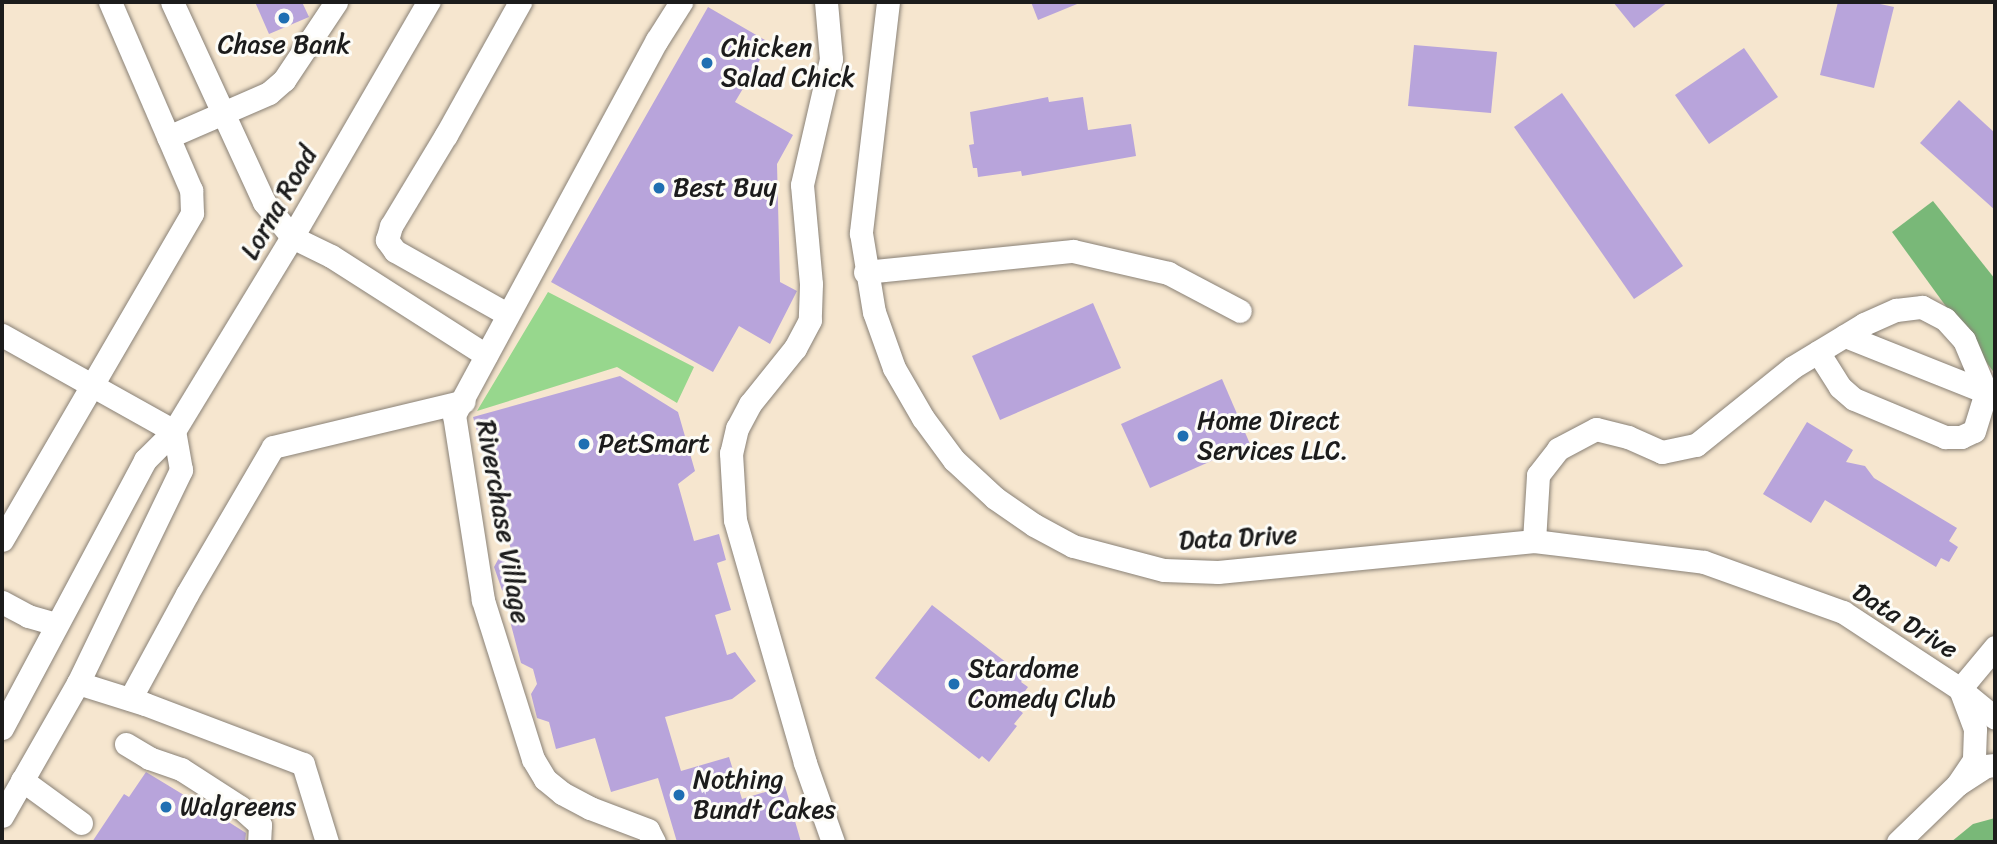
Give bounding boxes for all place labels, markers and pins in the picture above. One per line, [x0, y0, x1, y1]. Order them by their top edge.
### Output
marker: Chase Bank [276, 10, 292, 26]
place label: Chase Bank [218, 29, 350, 61]
place label: Chicken Salad Chick [721, 32, 855, 94]
marker: Chicken Salad Chick [699, 55, 715, 71]
place label: Best Buy [673, 172, 777, 204]
marker: Best Buy [651, 180, 667, 196]
place label: Home Direct Services LLC. [1197, 405, 1348, 466]
place label: PetSmart [598, 428, 710, 460]
marker: Home Direct Services LLC. [1175, 428, 1191, 444]
marker: PetSmart [576, 436, 592, 452]
place label: Stardome Comedy Club [968, 653, 1116, 714]
marker: Stardome Comedy Club [946, 676, 962, 692]
place label: Nothing Bundt Cakes [693, 764, 837, 826]
marker: Nothing Bundt Cakes [671, 787, 687, 803]
place label: Walgreens [180, 791, 296, 823]
marker: Walgreens [158, 799, 174, 815]

